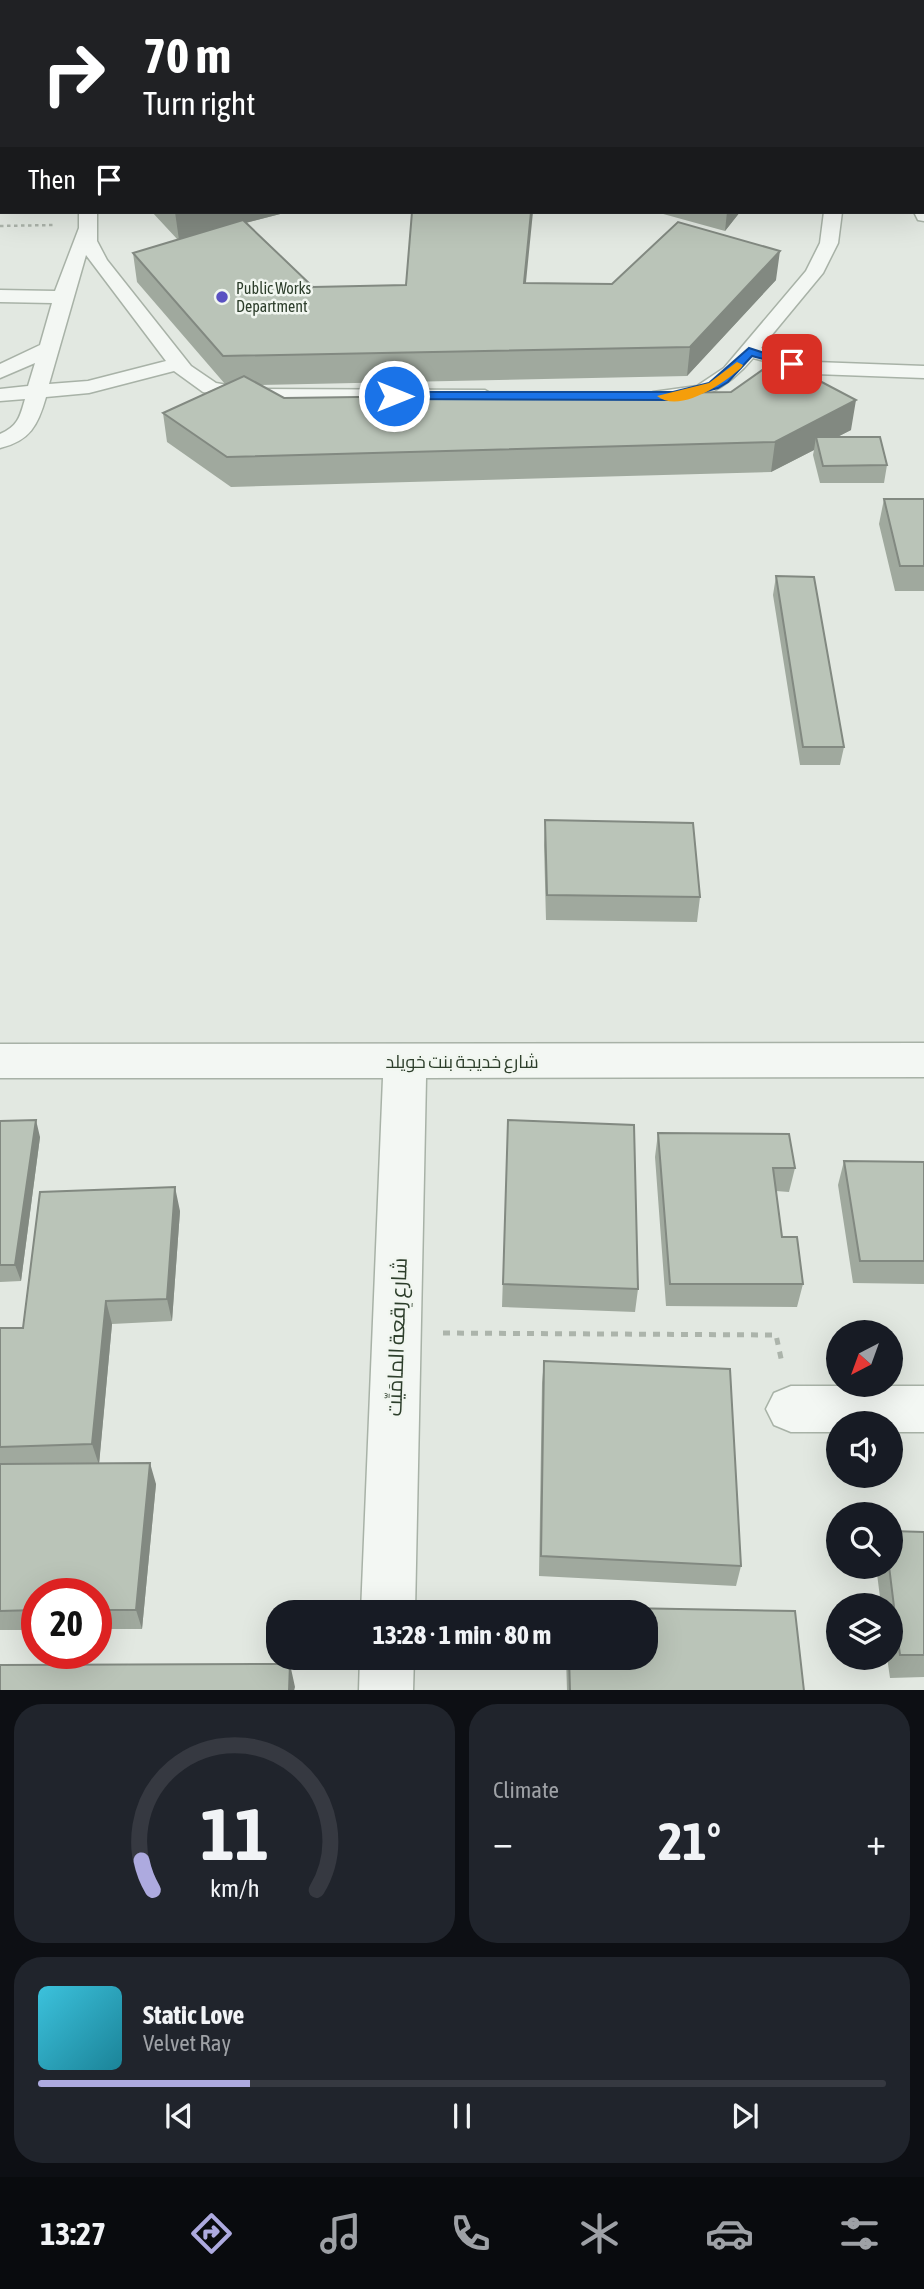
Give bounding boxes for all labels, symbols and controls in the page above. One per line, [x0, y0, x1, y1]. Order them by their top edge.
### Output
text: 70 m [143, 27, 231, 83]
icon: right [28, 28, 119, 119]
text: Turn right [143, 85, 256, 122]
icon: arrive [90, 161, 128, 199]
text: Then [28, 165, 76, 195]
place label: Public Works Department [236, 279, 312, 316]
marker: Public Works Department [214, 289, 230, 305]
pin [762, 334, 822, 394]
icon: arrive [773, 345, 811, 383]
position arrow [357, 359, 431, 433]
street label: شارع خديجة بنت خويلد [385, 1051, 539, 1074]
street label: شارع رِقعة المامَيِّت [381, 1257, 414, 1417]
north arrow [826, 1320, 903, 1396]
map controls [826, 1320, 903, 1670]
button: sound [826, 1411, 903, 1488]
button: search [826, 1502, 903, 1579]
speed limit sign: 20 [21, 1578, 112, 1669]
button: layers [826, 1593, 903, 1670]
text: 13:28 · 1 min · 80 m [373, 1620, 551, 1650]
text: Climate [493, 1777, 559, 1803]
text: 11 [200, 1792, 269, 1875]
text: 21° [658, 1811, 721, 1871]
text: − [493, 1820, 513, 1863]
text: + [866, 1820, 886, 1863]
text: km/h [210, 1873, 259, 1901]
text: Static Love [143, 2000, 244, 2030]
text: Velvet Ray [143, 2030, 231, 2056]
icon: previous [160, 2097, 198, 2135]
icon: pause [443, 2097, 481, 2135]
icon: next [726, 2097, 764, 2135]
icon: directions [187, 2209, 236, 2258]
icon: music [316, 2209, 365, 2258]
icon: phone [446, 2209, 495, 2258]
icon: climate [575, 2209, 624, 2258]
icon: car [705, 2209, 754, 2258]
icon: filters [835, 2209, 884, 2258]
text: 13:27 [40, 2215, 106, 2252]

